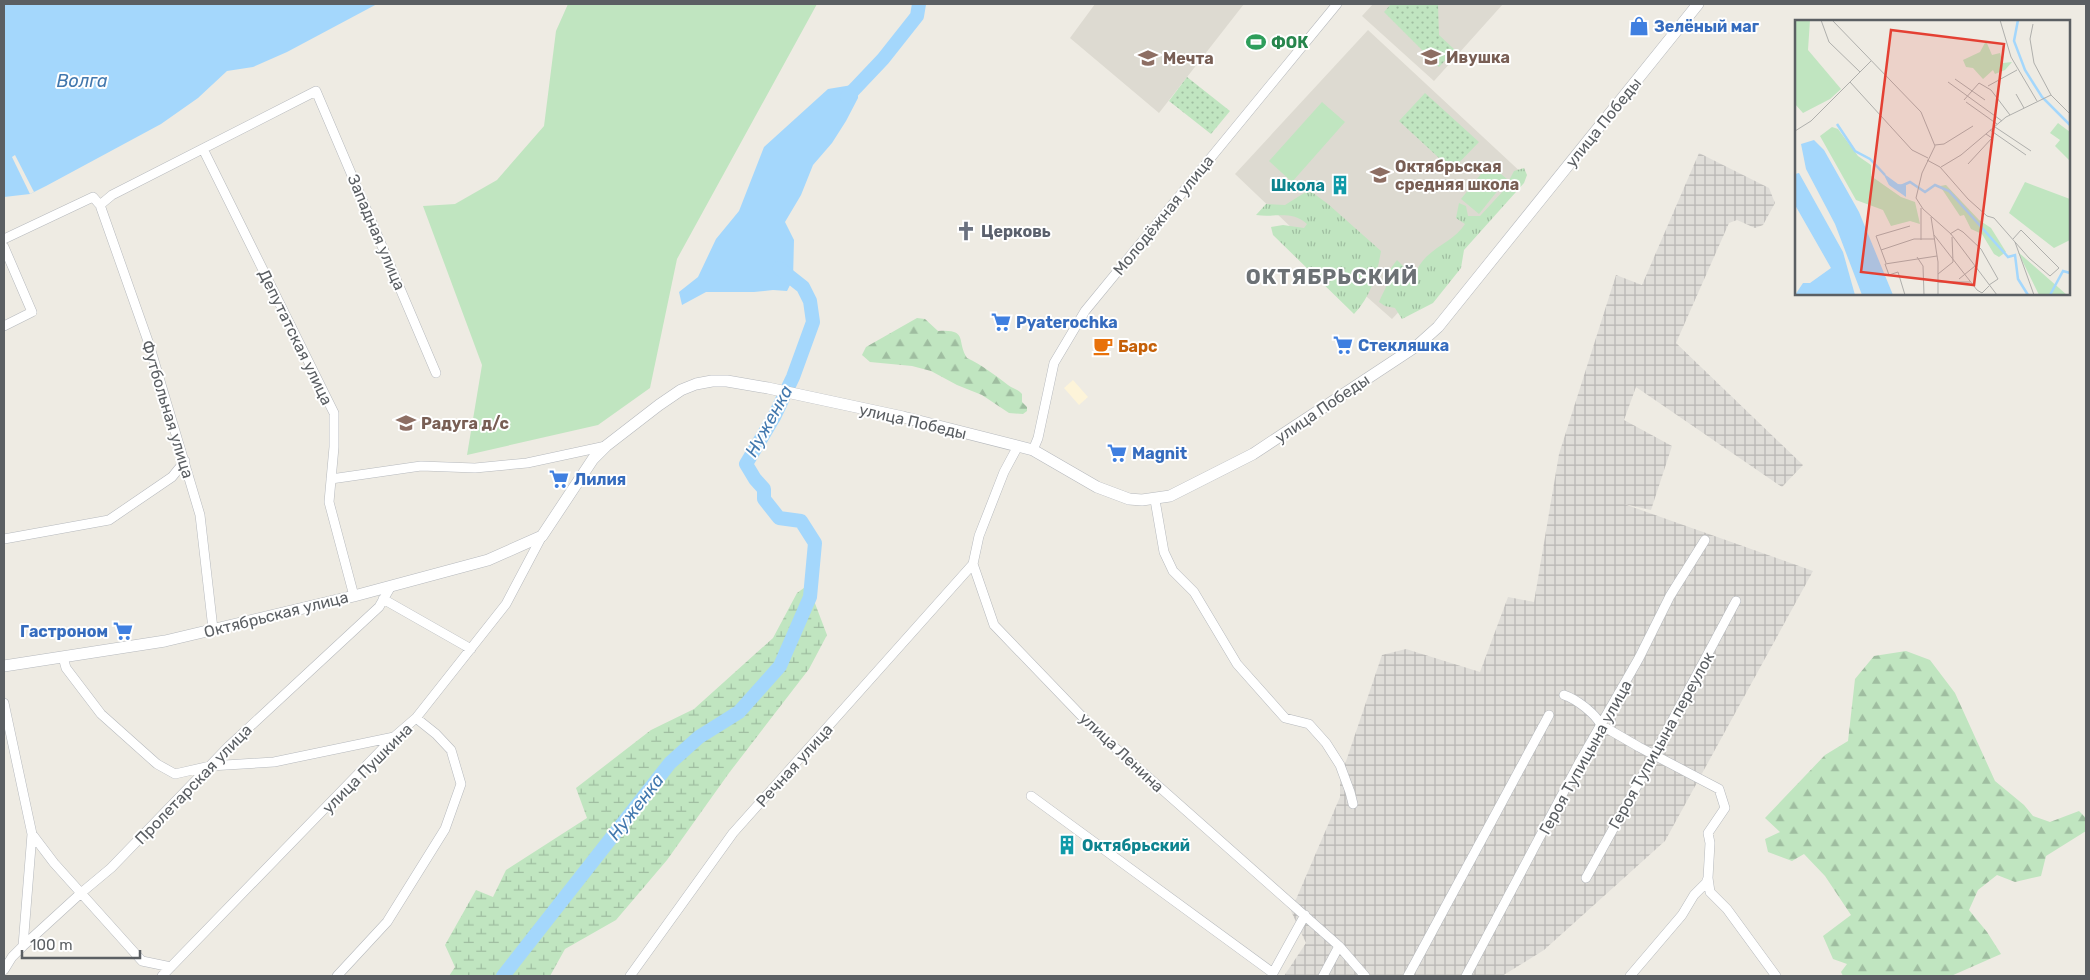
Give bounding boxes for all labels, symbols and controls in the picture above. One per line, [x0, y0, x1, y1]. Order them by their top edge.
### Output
shop icon: Зелёный маг [1628, 15, 1650, 37]
place label: Зелёный маг [1654, 17, 1760, 36]
inset map [1795, 20, 2070, 295]
sports icon: ФОК [1245, 31, 1267, 53]
place label: ФОК [1271, 33, 1308, 52]
school or university icon: Ивушка [1420, 46, 1442, 68]
school or university icon: Мечта [1137, 47, 1159, 69]
place label: Ивушка [1446, 48, 1510, 67]
place label: Мечта [1163, 49, 1214, 68]
water label: Волга [57, 70, 108, 92]
street label: улица Победы [1561, 74, 1645, 171]
street label: Молодёжная улица [1109, 152, 1218, 279]
place label: Октябрьская средняя школа [1395, 157, 1519, 194]
school or university icon: Октябрьская средняя школа [1369, 164, 1391, 186]
street label: Западная улица [344, 171, 409, 293]
building icon: Школа [1329, 174, 1351, 196]
place label: Школа [1271, 176, 1325, 195]
church icon: Церковь [955, 220, 977, 242]
place label: Церковь [981, 222, 1051, 241]
district label: ОКТЯБРЬСКИЙ [1246, 264, 1418, 289]
street label: Депутатская улица [254, 266, 337, 408]
supermarket icon: Pyaterochka [990, 311, 1012, 333]
place label: Pyaterochka [1016, 313, 1118, 332]
supermarket icon: Стекляшка [1332, 334, 1354, 356]
cafe icon: Барс [1092, 335, 1114, 357]
place label: Стекляшка [1358, 336, 1449, 355]
place label: Барс [1118, 337, 1158, 356]
street label: Футбольная улица [137, 338, 198, 481]
street label: улица Победы [1271, 370, 1373, 447]
water label: Нуженка [740, 381, 798, 461]
street label: улица Победы [857, 400, 968, 443]
school or university icon: Радуга д/с [395, 412, 417, 434]
place label: Радуга д/с [421, 414, 509, 433]
supermarket icon: Magnit [1106, 442, 1128, 464]
place label: Magnit [1132, 444, 1188, 463]
supermarket icon: Лилия [548, 468, 570, 490]
place label: Лилия [574, 470, 626, 489]
street label: Октябрьская улица [202, 587, 350, 642]
supermarket icon: Гастроном [112, 620, 134, 642]
place label: Гастроном [20, 622, 108, 641]
street label: Героя Тупицына переулок [1605, 648, 1718, 832]
street label: Героя Тупицына улица [1535, 677, 1636, 838]
street label: улица Ленина [1076, 709, 1168, 796]
street label: улица Пушкина [318, 719, 416, 817]
street label: Пролетарская улица [131, 720, 256, 848]
street label: Речная улица [752, 720, 837, 811]
water label: Нуженка [603, 769, 669, 845]
building icon: Октябрьский [1056, 834, 1078, 856]
place label: Октябрьский [1082, 836, 1190, 855]
scale bar [22, 928, 140, 960]
text: 100 m [30, 936, 72, 954]

